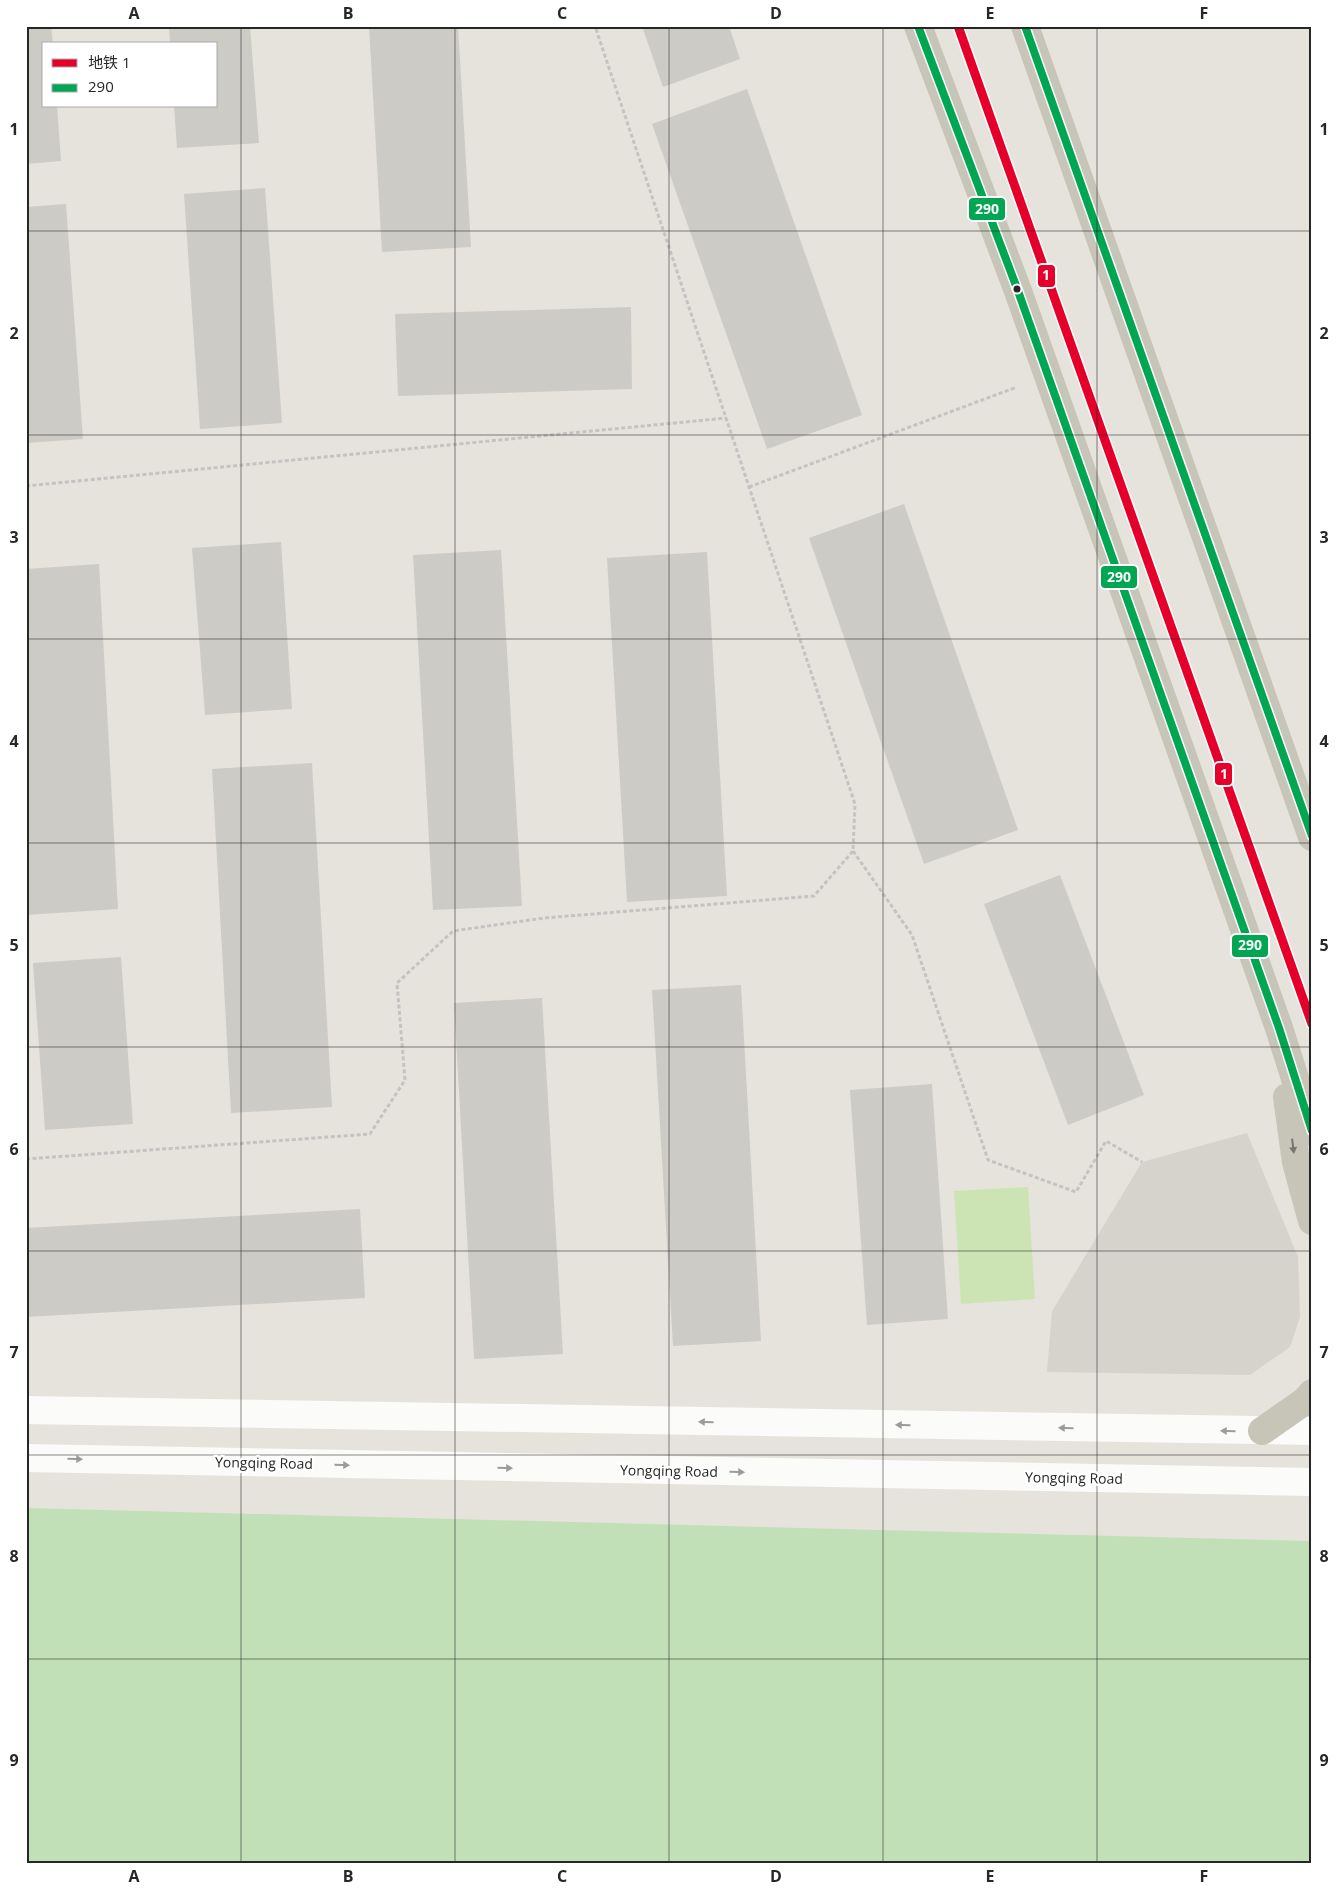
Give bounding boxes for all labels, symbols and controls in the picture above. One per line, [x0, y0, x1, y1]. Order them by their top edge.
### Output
text: A [128, 2, 140, 24]
text: B [343, 2, 353, 24]
text: C [557, 2, 567, 24]
text: D [770, 2, 782, 24]
text: E [986, 2, 995, 24]
text: F [1200, 2, 1208, 24]
legend [42, 42, 218, 108]
text: 地铁 1 [88, 52, 130, 72]
text: 290 [88, 76, 114, 96]
text: 1 [9, 118, 19, 140]
text: 1 [1319, 118, 1329, 140]
line badge: 290 [968, 197, 1006, 221]
text: 290 [975, 199, 999, 218]
line badge: 1 [1037, 264, 1056, 288]
text: 1 [1042, 265, 1050, 284]
unlabelled marker [1012, 284, 1022, 294]
text: 2 [9, 322, 19, 344]
text: 2 [1319, 322, 1329, 344]
text: 3 [9, 526, 19, 548]
text: 3 [1319, 526, 1329, 548]
line badge: 290 [1100, 565, 1138, 589]
text: 290 [1107, 567, 1131, 586]
text: 4 [9, 730, 19, 752]
text: 4 [1319, 730, 1329, 752]
line badge: 1 [1214, 762, 1233, 786]
text: 1 [1220, 764, 1228, 783]
text: 5 [9, 934, 19, 956]
line badge: 290 [1231, 934, 1269, 958]
text: 5 [1319, 934, 1329, 956]
text: 290 [1238, 935, 1262, 954]
text: 6 [9, 1138, 19, 1160]
one-way arrow [1290, 1138, 1298, 1154]
text: 6 [1319, 1138, 1329, 1160]
text: 7 [9, 1341, 19, 1363]
text: 7 [1319, 1341, 1329, 1363]
one-way arrow [697, 1417, 713, 1425]
one-way arrow [895, 1421, 911, 1429]
one-way arrow [1057, 1424, 1073, 1432]
one-way arrow [1220, 1426, 1236, 1434]
street label: Yongqing Road [215, 1452, 313, 1473]
one-way arrow [67, 1456, 83, 1464]
street label: Yongqing Road [620, 1460, 718, 1481]
one-way arrow [335, 1461, 351, 1469]
one-way arrow [497, 1464, 513, 1472]
street label: Yongqing Road [1025, 1467, 1123, 1488]
one-way arrow [730, 1468, 746, 1476]
text: 8 [9, 1545, 19, 1567]
text: 8 [1319, 1545, 1329, 1567]
text: 9 [9, 1749, 19, 1771]
text: 9 [1319, 1749, 1329, 1771]
text: A [128, 1865, 140, 1887]
text: B [343, 1865, 353, 1887]
text: C [557, 1865, 567, 1887]
text: D [770, 1865, 782, 1887]
text: E [986, 1865, 995, 1887]
text: F [1200, 1865, 1208, 1887]

